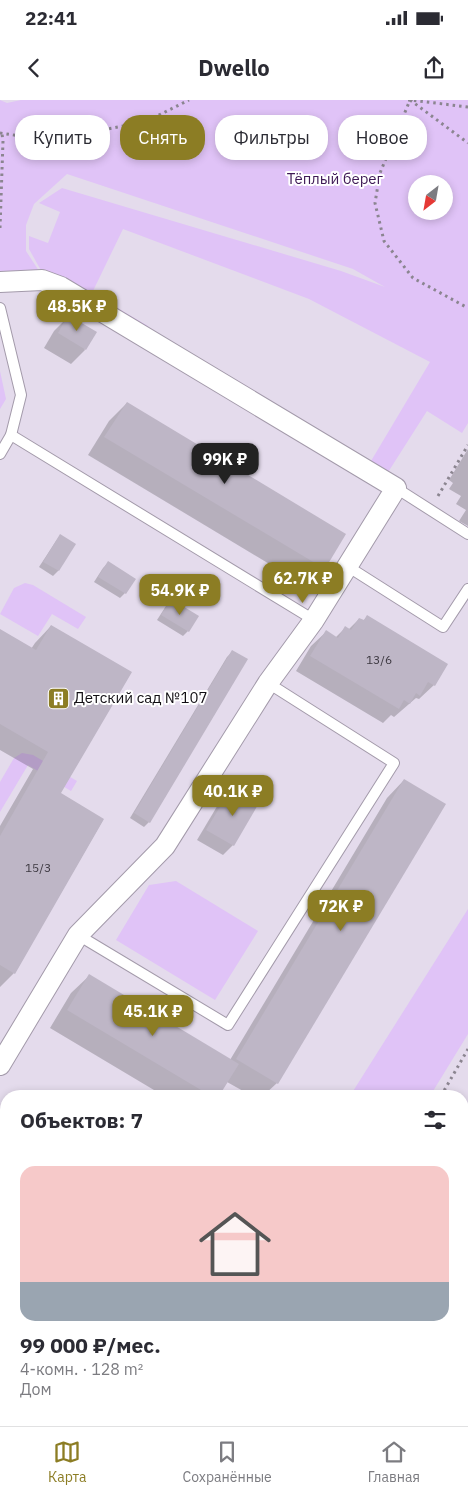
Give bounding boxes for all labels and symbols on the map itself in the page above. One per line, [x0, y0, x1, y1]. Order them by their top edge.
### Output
park label: Тёплый берег [287, 169, 384, 188]
north arrow [408, 175, 452, 220]
pin: 48.5K ₽ [31, 290, 123, 332]
pin: 99K ₽ [190, 442, 260, 485]
pin: 62.7K ₽ [257, 562, 349, 604]
pin: 54.9K ₽ [134, 574, 226, 616]
house number: 13/6 [366, 652, 392, 667]
building icon: Детский сад №107 [46, 686, 70, 710]
place label: Детский сад №107 [74, 688, 208, 707]
pin: 40.1K ₽ [187, 774, 279, 817]
house number: 15/3 [25, 860, 51, 875]
pin: 72K ₽ [306, 890, 376, 932]
pin: 45.1K ₽ [107, 994, 199, 1037]

